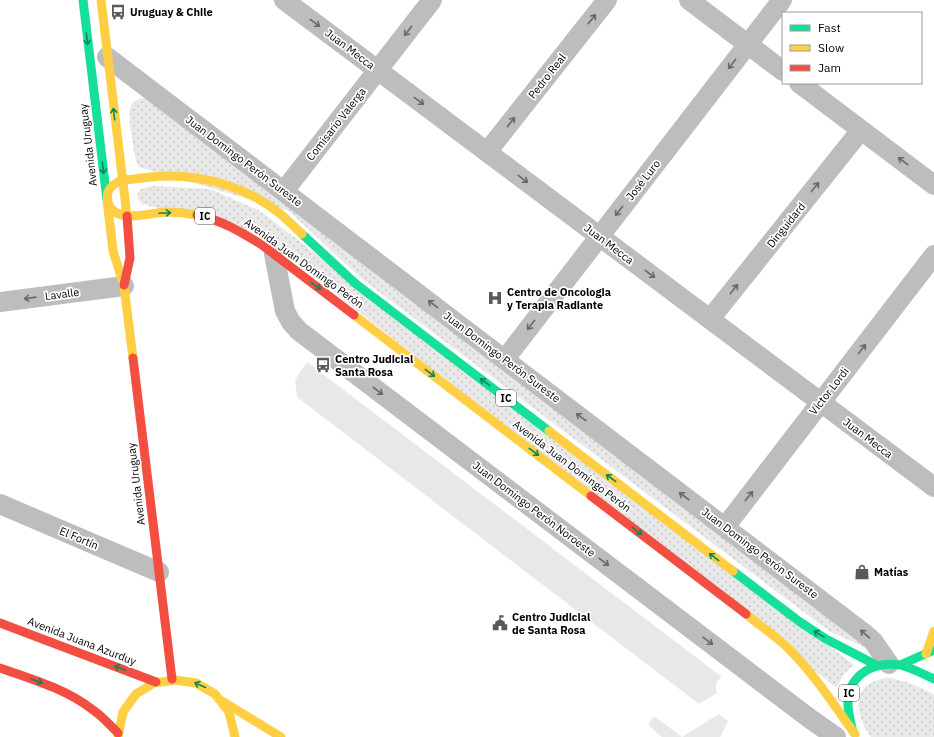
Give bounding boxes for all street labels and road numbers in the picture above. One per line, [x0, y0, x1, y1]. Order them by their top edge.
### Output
street label: Juan Mecca [322, 26, 378, 72]
street label: Pedro Real [525, 51, 569, 101]
street label: Comisario Valerga [303, 85, 369, 163]
street label: Avenida Uruguay [76, 102, 100, 187]
street label: Juan Domingo Perón Sureste [183, 113, 305, 209]
street label: José Luro [623, 157, 663, 203]
street label: Dinguidard [764, 200, 808, 250]
road number: IC [195, 208, 215, 224]
street label: Avenida Juan Domingo Perón [242, 215, 366, 311]
street label: Juan Mecca [581, 221, 637, 267]
street label: Lavalle [44, 285, 80, 303]
street label: Juan Domingo Perón Sureste [441, 309, 563, 405]
street label: Víctor Lordi [806, 365, 852, 417]
road number: IC [496, 390, 516, 406]
street label: Juan Mecca [840, 415, 896, 461]
street label: Avenida Juan Domingo Perón [510, 417, 634, 515]
street label: Avenida Uruguay [124, 441, 148, 526]
street label: Juan Domingo Perón Noroeste [470, 458, 598, 560]
street label: Juan Domingo Perón Sureste [699, 505, 821, 601]
street label: El Fortín [57, 524, 101, 552]
street label: Avenida Juana Azurduy [26, 614, 139, 668]
road number: IC [839, 685, 859, 701]

